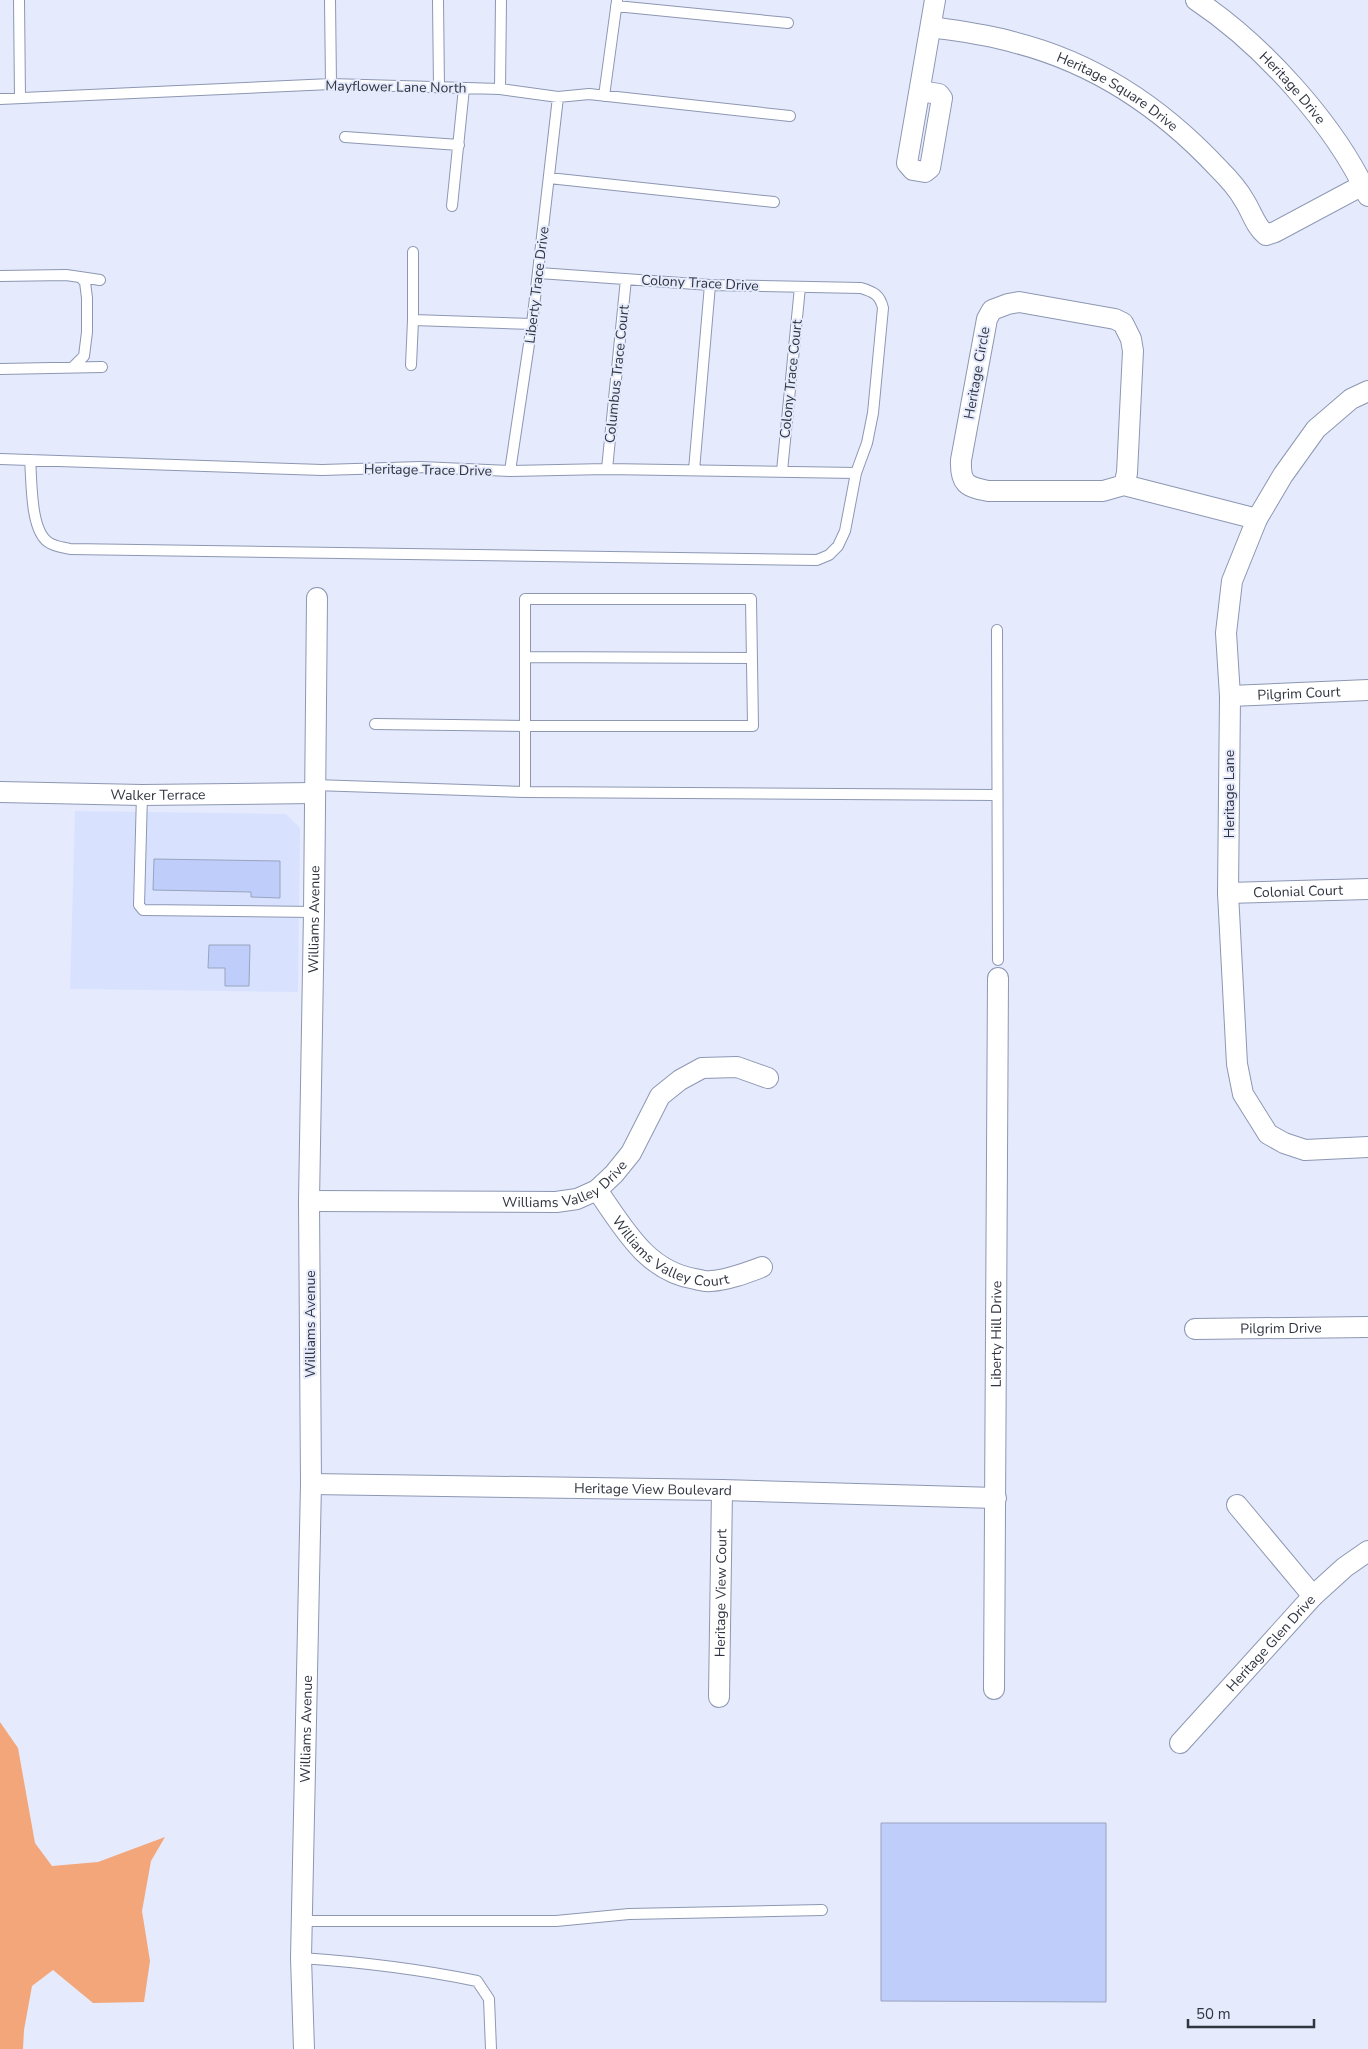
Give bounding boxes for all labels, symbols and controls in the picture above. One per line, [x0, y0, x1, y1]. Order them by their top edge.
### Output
street label: Heritage Square Drive [1054, 47, 1182, 135]
street label: Heritage Drive [1255, 47, 1330, 128]
street label: Mayflower Lane North [325, 76, 467, 98]
street label: Liberty Trace Drive [520, 225, 554, 345]
street label: Colony Trace Drive [641, 270, 759, 296]
street label: Columbus Trace Court [600, 304, 634, 444]
street label: Colony Trace Court [775, 319, 807, 439]
street label: Heritage Circle [960, 325, 994, 421]
street label: Heritage Trace Drive [364, 459, 492, 481]
street label: Pilgrim Court [1257, 682, 1341, 704]
street label: Heritage Lane [1220, 750, 1239, 838]
street label: Walker Terrace [110, 785, 206, 805]
street label: Williams Avenue [303, 865, 324, 973]
street label: Colonial Court [1253, 880, 1343, 902]
street label: Williams Valley Drive [502, 1156, 631, 1212]
street label: Williams Valley Court [608, 1212, 731, 1291]
street label: Williams Avenue [301, 1270, 320, 1378]
street label: Liberty Hill Drive [986, 1281, 1006, 1387]
street label: Pilgrim Drive [1240, 1318, 1322, 1338]
street label: Heritage View Boulevard [574, 1478, 732, 1500]
street label: Heritage View Court [710, 1529, 731, 1657]
street label: Heritage Glen Drive [1222, 1590, 1319, 1695]
street label: Williams Avenue [295, 1675, 316, 1783]
scale bar [1188, 1996, 1314, 2028]
text: 50 m [1196, 2004, 1231, 2024]

